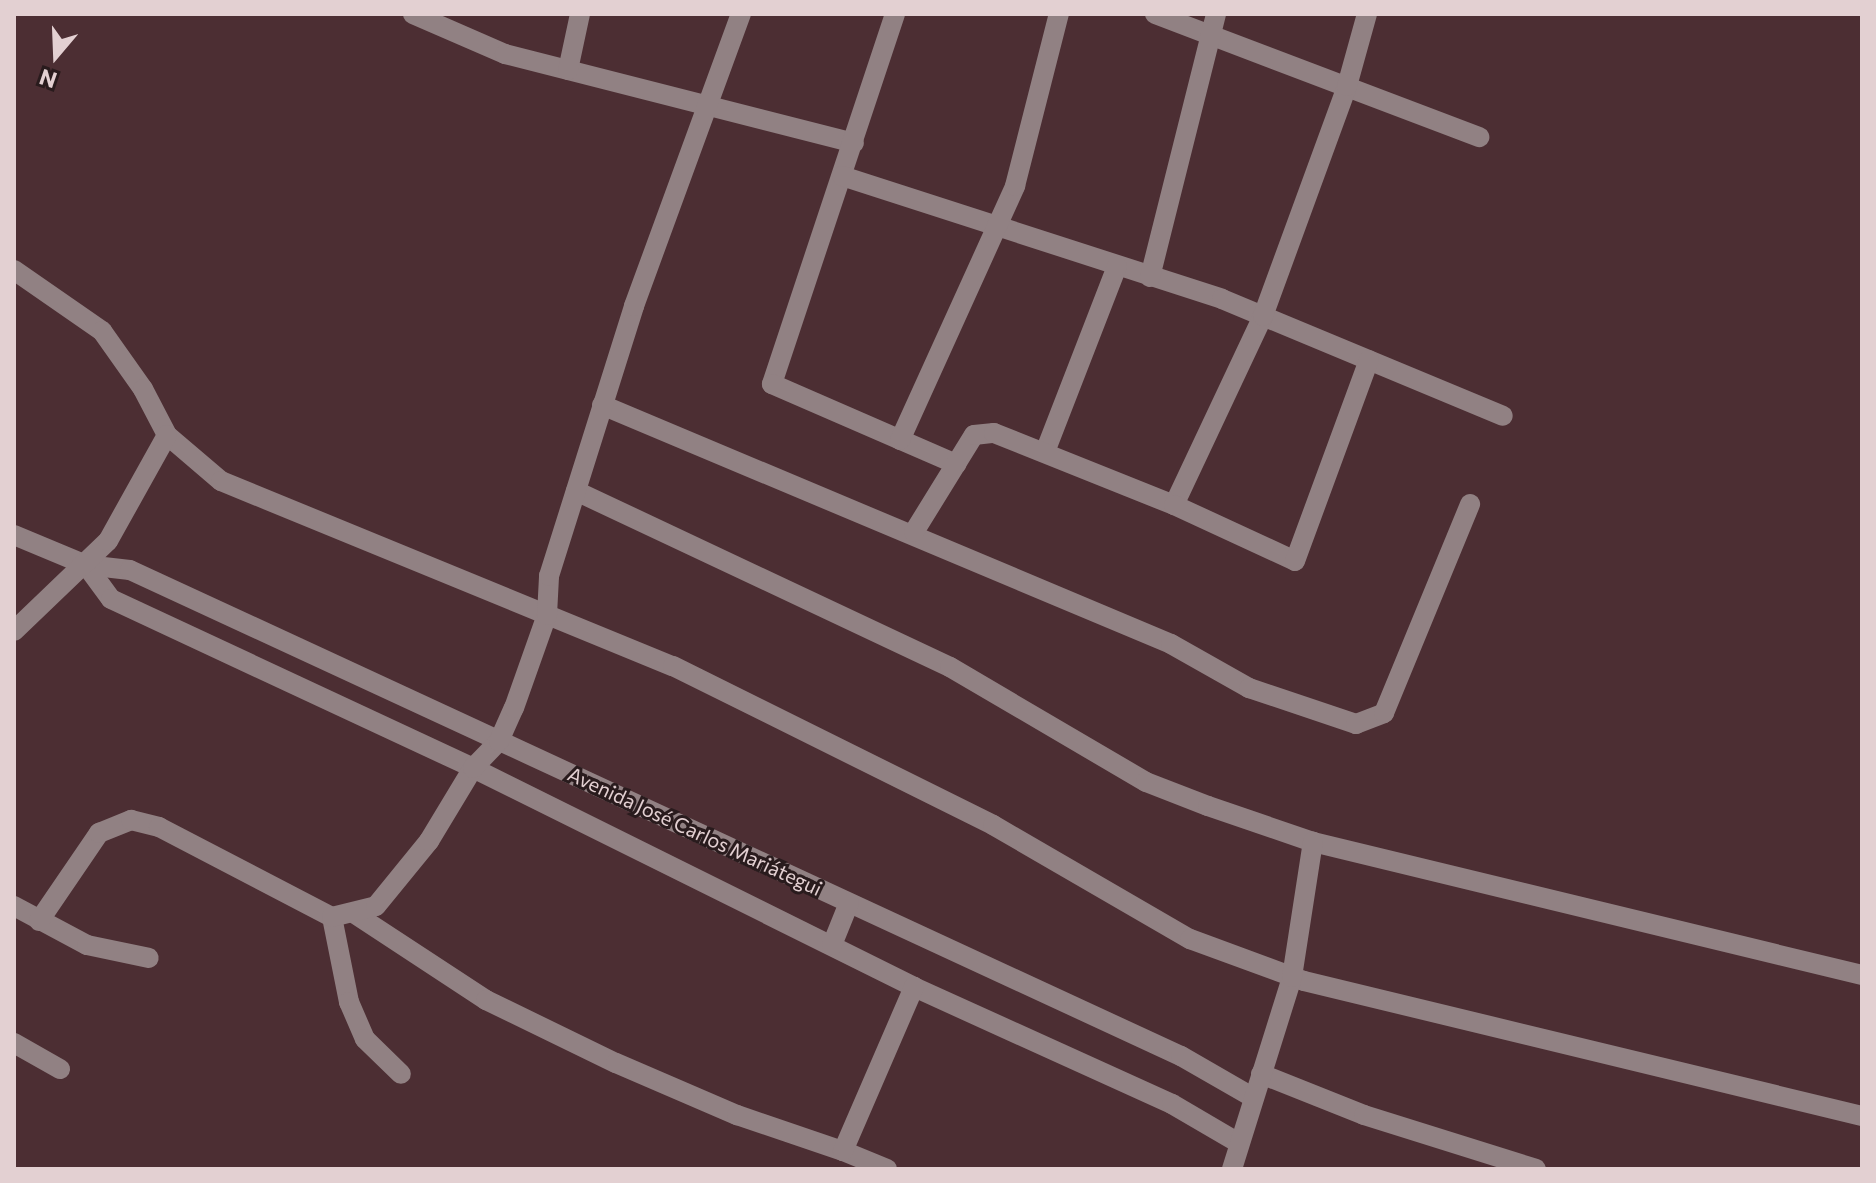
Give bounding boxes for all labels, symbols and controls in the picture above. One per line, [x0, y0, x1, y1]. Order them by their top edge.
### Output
north arrow [16, 16, 96, 96]
text: N [36, 64, 60, 95]
street label: Avenida José Carlos Mariátegui [564, 761, 826, 901]

